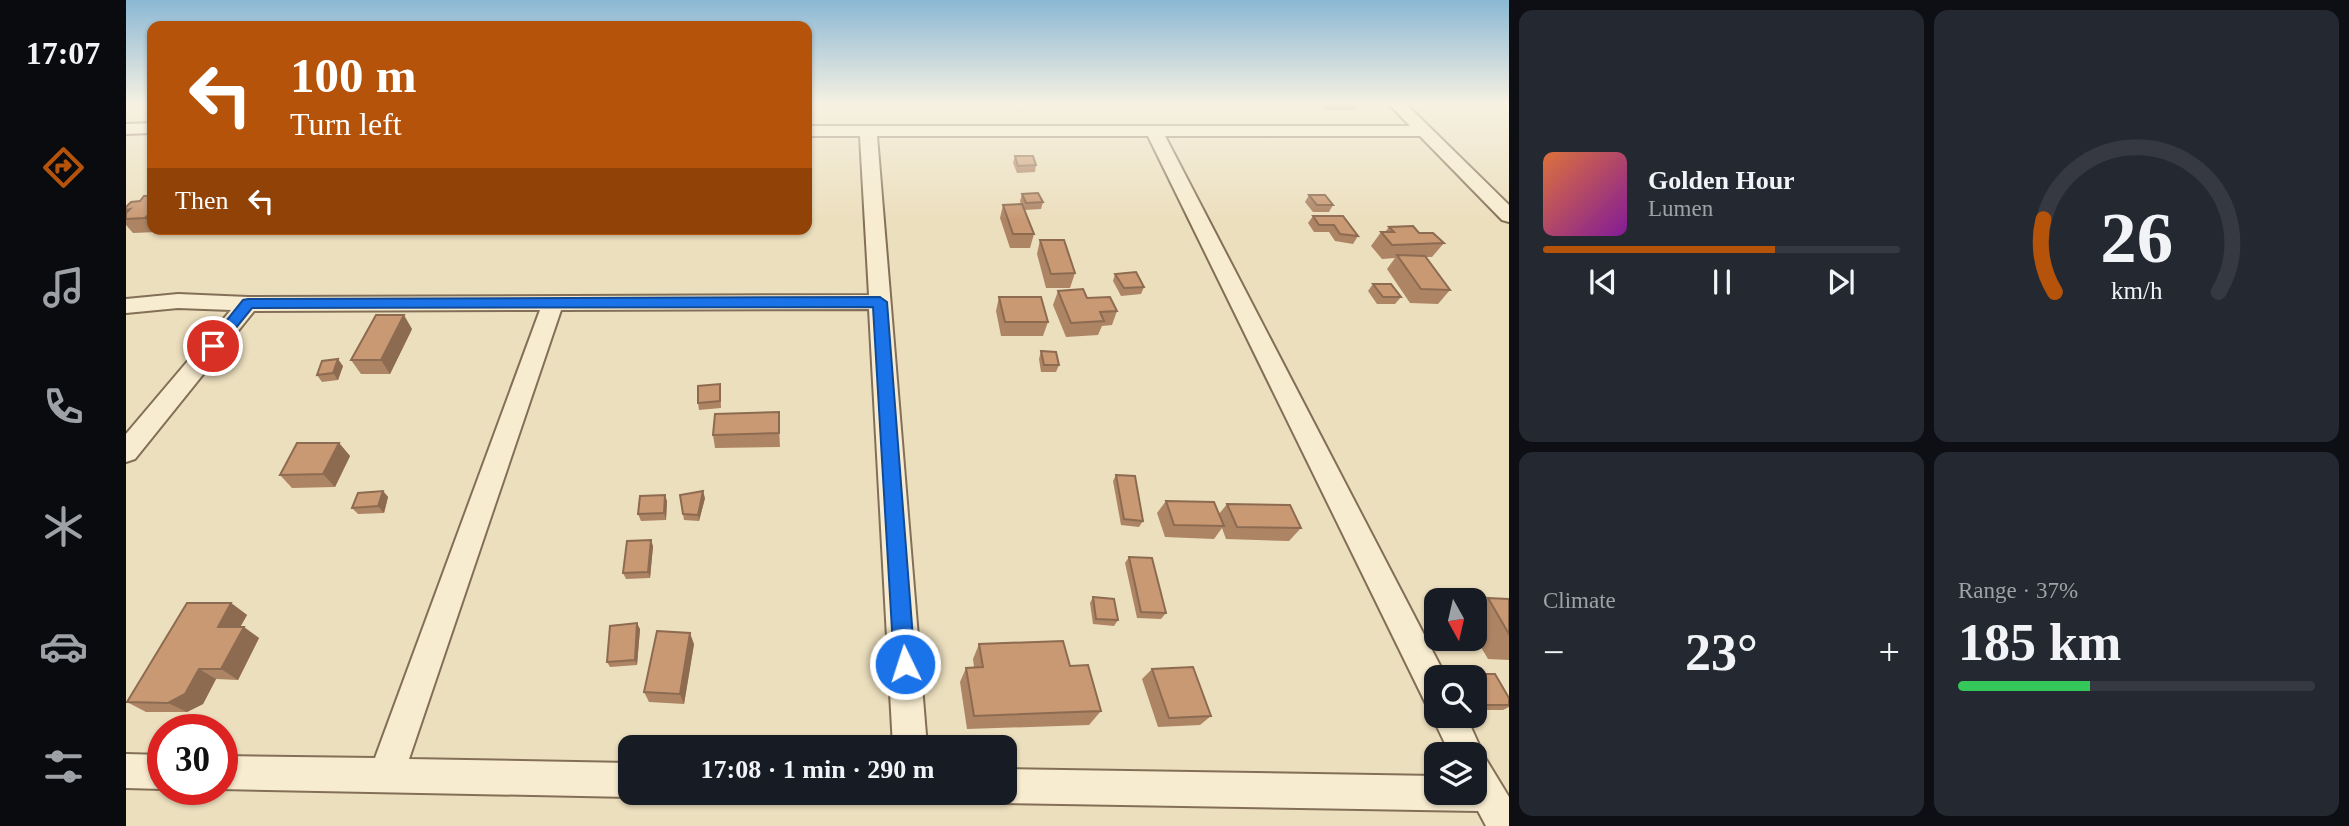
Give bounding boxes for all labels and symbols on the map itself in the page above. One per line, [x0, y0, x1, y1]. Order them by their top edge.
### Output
pin [183, 316, 243, 376]
north arrow [1424, 588, 1488, 651]
position arrow [868, 627, 942, 701]
speed limit sign: 30 [147, 714, 238, 805]

